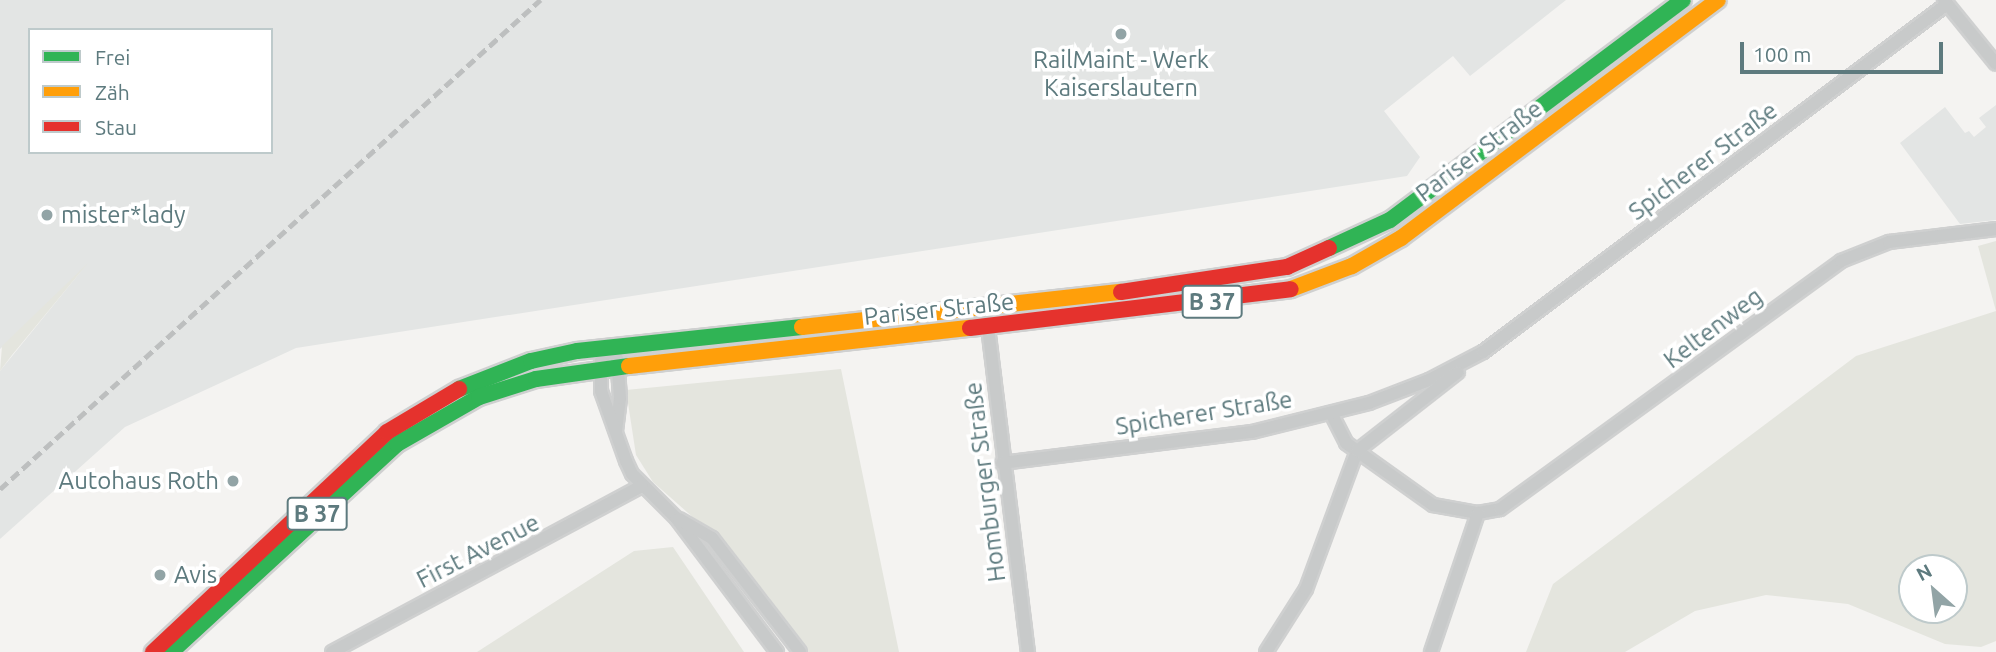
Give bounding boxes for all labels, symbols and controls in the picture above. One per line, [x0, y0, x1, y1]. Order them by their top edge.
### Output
marker: RailMaint - Werk Kaiserslautern [1113, 26, 1129, 42]
legend [28, 28, 273, 154]
scale bar [1744, 28, 1947, 72]
text: 100 m [1753, 42, 1811, 66]
text: Frei [95, 45, 130, 69]
place label: RailMaint - Werk Kaiserslautern [1033, 46, 1209, 102]
text: Zäh [95, 80, 130, 104]
street label: Pariser Straße [1410, 94, 1548, 208]
street label: Spicherer Straße [1623, 96, 1783, 226]
text: Stau [95, 115, 137, 139]
place label: mister*lady [61, 201, 186, 229]
marker: mister*lady [39, 207, 55, 223]
road number: B 37 [1180, 282, 1244, 322]
street label: Keltenweg [1658, 282, 1768, 374]
street label: Pariser Straße [863, 287, 1015, 331]
street label: Homburger Straße [958, 380, 1012, 584]
street label: Spicherer Straße [1114, 385, 1294, 441]
place label: Autohaus Roth [59, 467, 219, 495]
marker: Autohaus Roth [225, 473, 241, 489]
road number: B 37 [286, 494, 348, 534]
street label: First Avenue [412, 508, 544, 594]
north arrow [1898, 554, 1968, 624]
text: N [1913, 559, 1936, 585]
place label: Avis [174, 561, 217, 589]
marker: Avis [152, 567, 168, 583]

